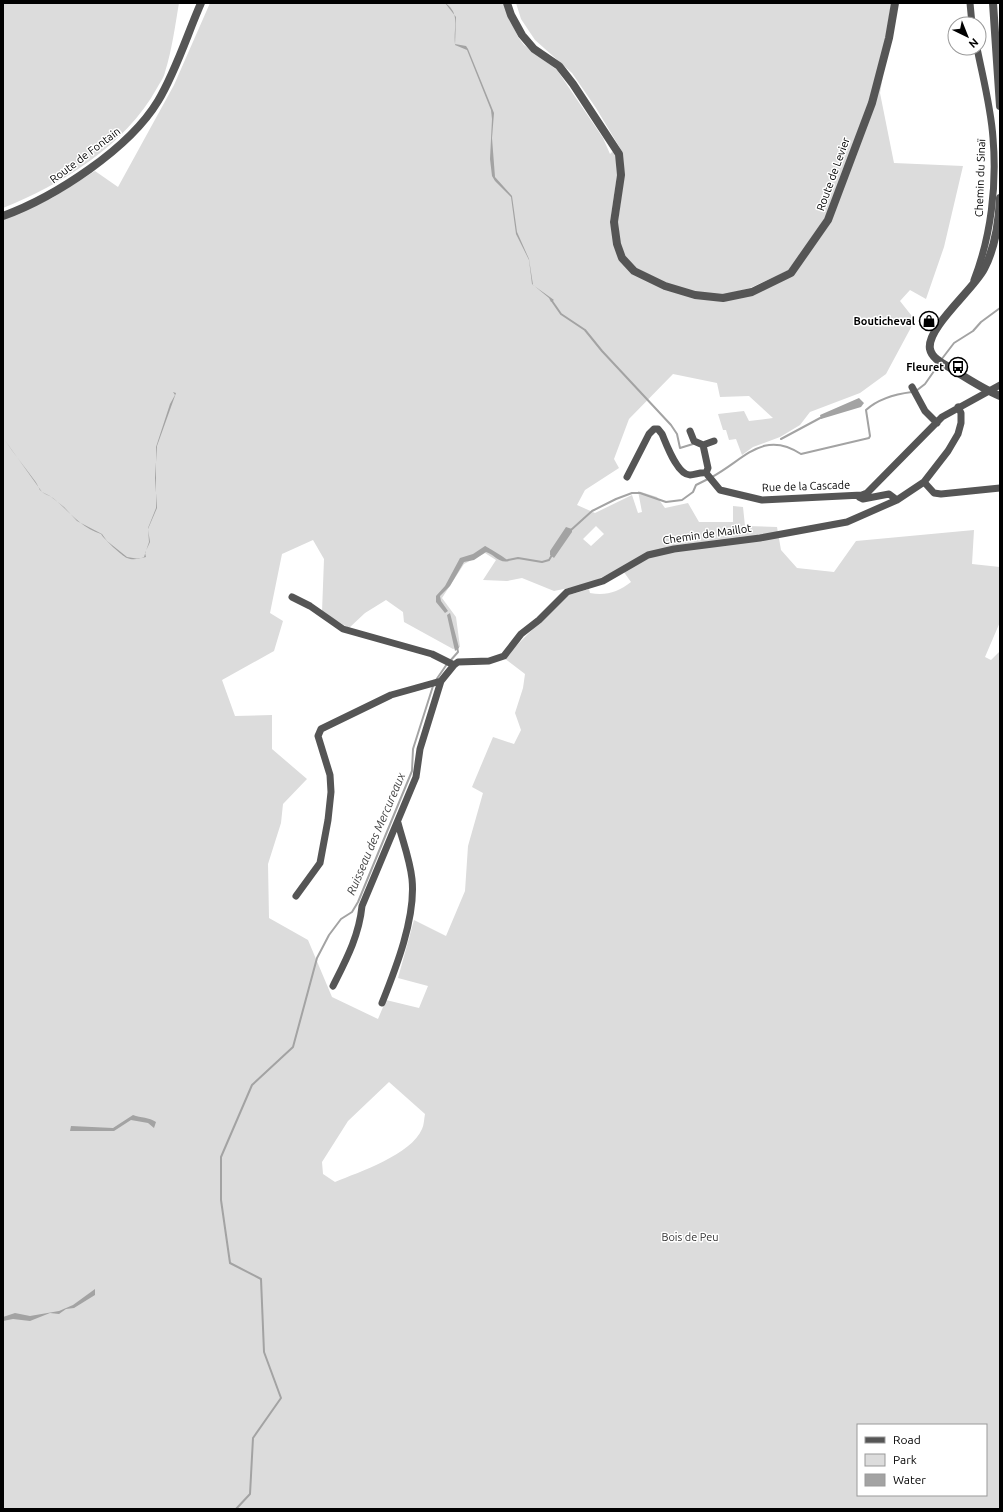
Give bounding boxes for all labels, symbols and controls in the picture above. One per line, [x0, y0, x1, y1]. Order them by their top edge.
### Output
north arrow [947, 16, 987, 56]
text: N [967, 36, 981, 51]
street label: Route de Fontain [47, 125, 123, 185]
street label: Route de Levier [814, 135, 852, 212]
street label: Chemin du Sinaï [973, 138, 987, 217]
shop icon: Bouticheval [918, 310, 940, 332]
place label: Bouticheval [854, 315, 916, 327]
bus stop icon: Fleuret [947, 356, 969, 378]
place label: Fleuret [906, 361, 944, 373]
street label: Rue de la Cascade [762, 478, 850, 494]
street label: Chemin de Maillot [662, 522, 753, 546]
water label: Ruisseau des Mercureaux [344, 770, 407, 897]
park label: Bois de Peu [661, 1231, 719, 1243]
legend [857, 1424, 987, 1496]
text: Road [893, 1433, 921, 1446]
text: Park [893, 1453, 917, 1466]
text: Water [893, 1473, 926, 1486]

